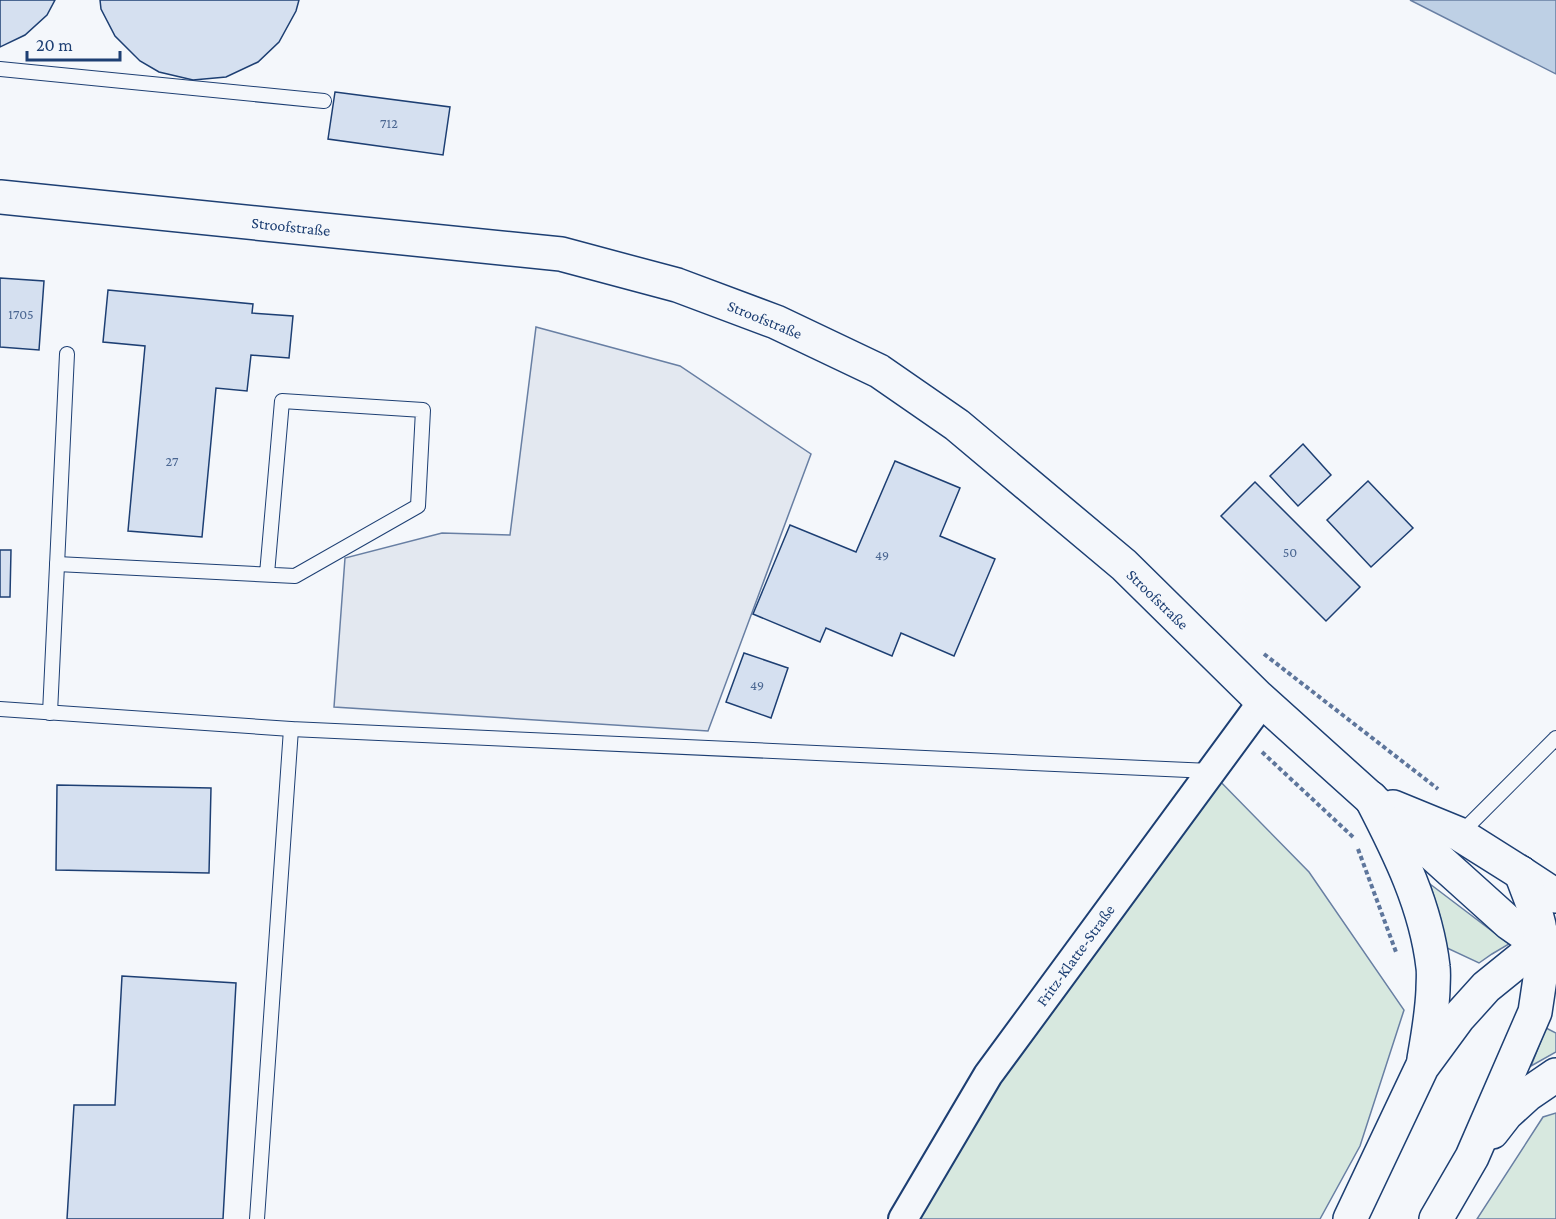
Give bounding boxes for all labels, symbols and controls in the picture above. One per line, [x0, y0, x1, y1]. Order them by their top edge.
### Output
scale bar [27, 24, 120, 62]
text: 20 m [36, 35, 73, 55]
house number: 712 [380, 115, 398, 131]
street label: Stroofstraße [251, 214, 331, 239]
street label: Stroofstraße [725, 297, 805, 342]
house number: 1705 [8, 306, 34, 322]
house number: 27 [166, 453, 179, 469]
house number: 50 [1283, 544, 1297, 560]
house number: 49 [875, 547, 889, 563]
street label: Stroofstraße [1123, 566, 1192, 633]
house number: 49 [750, 677, 764, 693]
street label: Fritz-Klatte-Straße [1033, 901, 1118, 1009]

